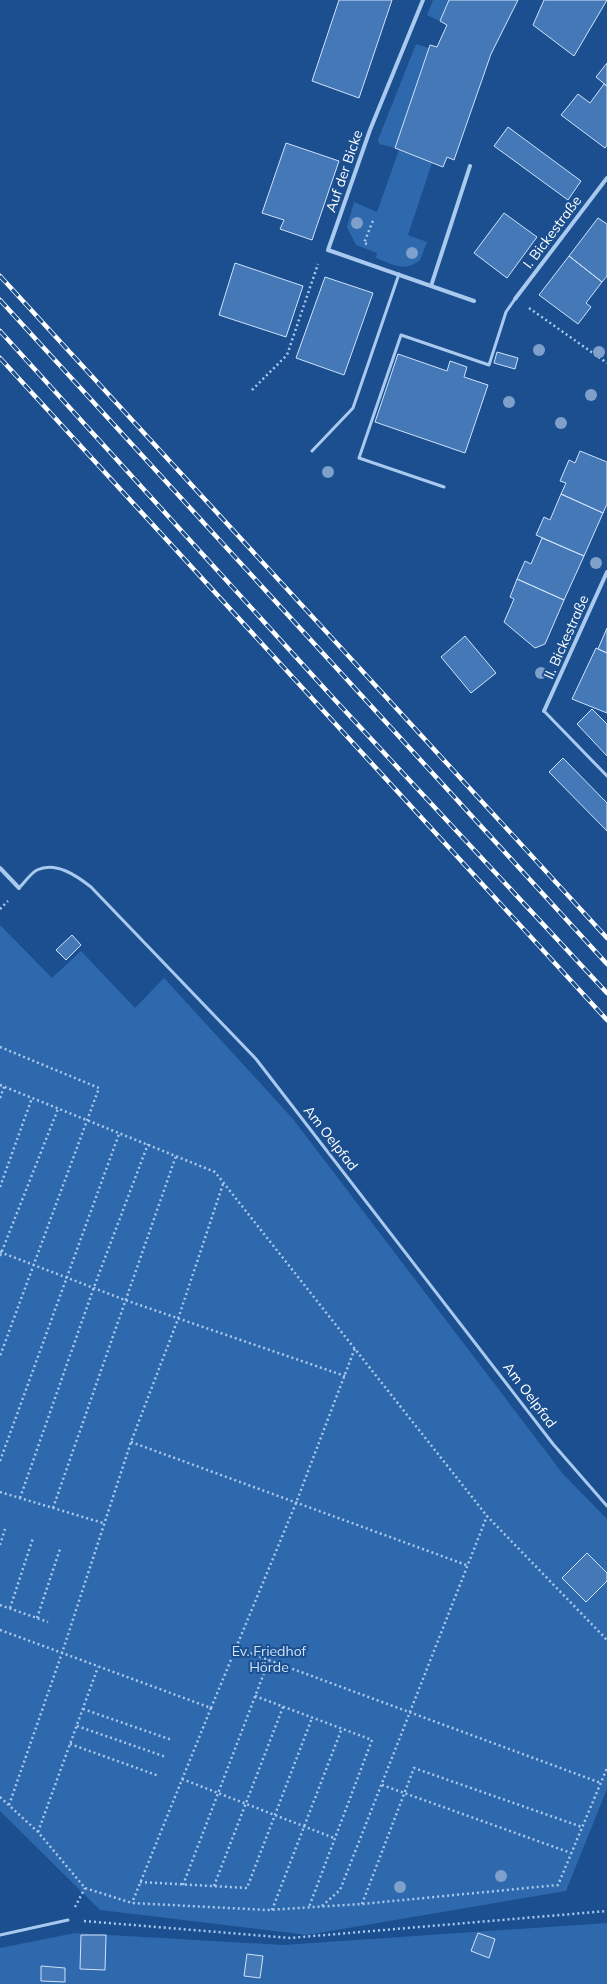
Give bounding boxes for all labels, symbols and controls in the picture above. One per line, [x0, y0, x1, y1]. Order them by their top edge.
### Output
street label: Auf der Bicke [322, 127, 366, 215]
street label: I. Bickestraße [519, 192, 585, 272]
street label: II. Bickestraße [539, 592, 593, 682]
street label: Am Oelpfad [300, 1102, 362, 1174]
street label: Am Oelpfad [499, 1359, 561, 1431]
park label: Ev. Friedhof Hörde [232, 1642, 307, 1676]

